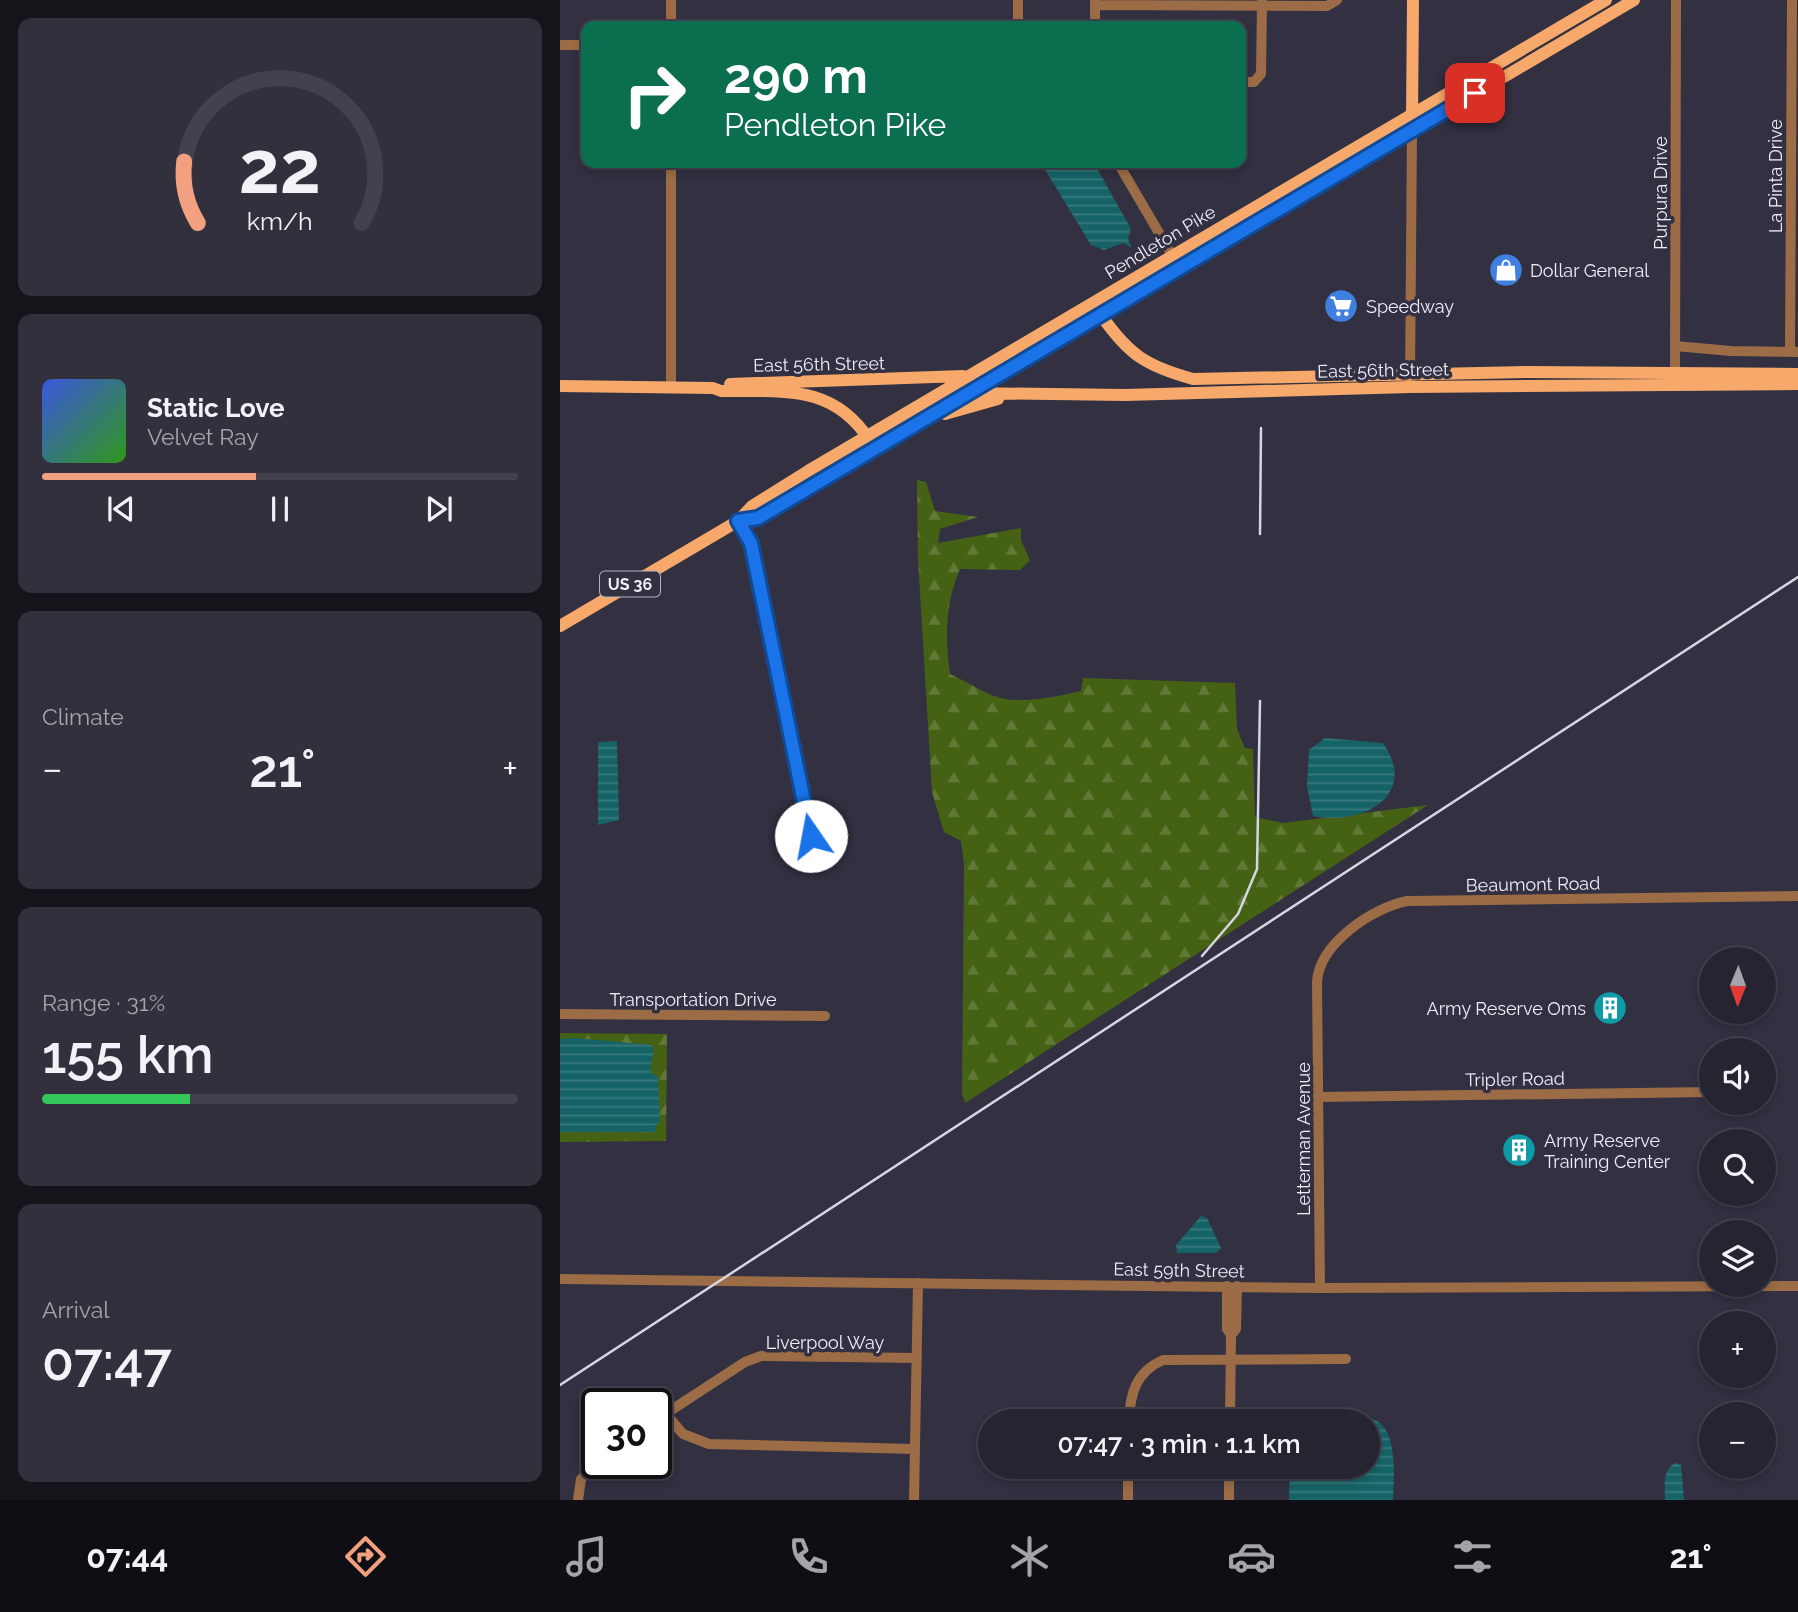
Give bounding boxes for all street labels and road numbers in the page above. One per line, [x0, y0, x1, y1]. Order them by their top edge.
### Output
street label: La Pinta Drive [1765, 119, 1786, 233]
street label: Purpura Drive [1650, 136, 1671, 250]
street label: Pendleton Pike [1101, 201, 1219, 283]
street label: East 56th Street [753, 352, 885, 376]
street label: East 56th Street [1317, 358, 1449, 382]
road number: US 36 [600, 572, 660, 596]
street label: Beaumont Road [1466, 872, 1600, 896]
street label: Transportation Drive [609, 989, 777, 1010]
street label: Letterman Avenue [1293, 1062, 1314, 1216]
street label: Tripler Road [1465, 1068, 1565, 1090]
street label: East 59th Street [1113, 1258, 1245, 1282]
street label: Liverpool Way [766, 1332, 885, 1353]

